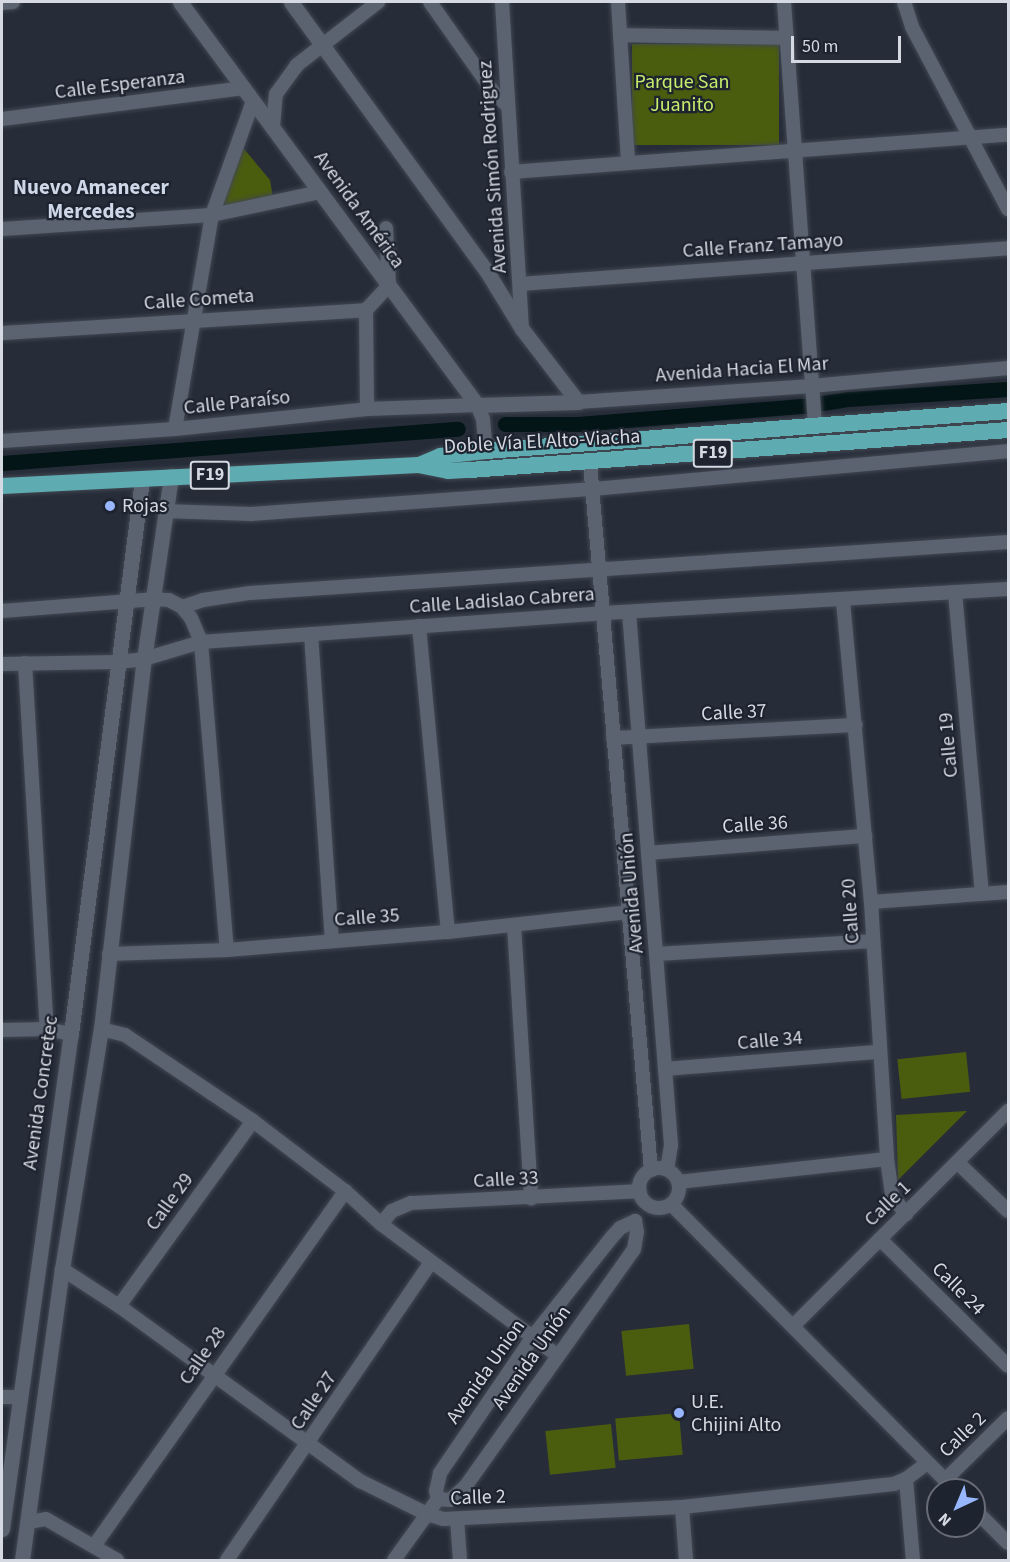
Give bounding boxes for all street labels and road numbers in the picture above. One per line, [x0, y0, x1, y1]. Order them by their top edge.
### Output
street label: Avenida Simón Rodriguez [474, 60, 512, 274]
street label: Calle Esperanza [53, 65, 187, 105]
street label: Avenida América [308, 147, 410, 273]
street label: Calle Franz Tamayo [682, 228, 844, 264]
street label: Calle Cometa [143, 284, 255, 316]
street label: Avenida Hacia El Mar [655, 352, 829, 388]
street label: Calle Paraíso [183, 385, 291, 421]
street label: Doble Vía El Alto-Viacha [443, 425, 641, 459]
road number: F19 [692, 438, 734, 468]
road number: F19 [189, 460, 231, 490]
street label: Calle Ladislao Cabrera [409, 583, 595, 619]
street label: Calle 37 [701, 699, 767, 727]
street label: Calle 19 [934, 711, 964, 779]
street label: Calle 36 [721, 811, 789, 839]
street label: Avenida Unión [615, 831, 649, 955]
street label: Calle 20 [837, 877, 865, 945]
street label: Calle 35 [333, 904, 401, 932]
street label: Avenida Concretec [18, 1014, 64, 1172]
street label: Calle 34 [736, 1026, 804, 1056]
street label: Calle 33 [473, 1166, 539, 1194]
street label: Calle 29 [141, 1168, 199, 1236]
street label: Calle 1 [860, 1176, 916, 1232]
street label: Calle 24 [926, 1257, 990, 1321]
street label: Avenida Unión [487, 1301, 577, 1415]
street label: Avenida Union [441, 1315, 531, 1429]
street label: Calle 28 [174, 1322, 232, 1390]
street label: Calle 27 [286, 1367, 342, 1435]
street label: Calle 2 [935, 1407, 991, 1463]
street label: Calle 2 [450, 1485, 506, 1511]

